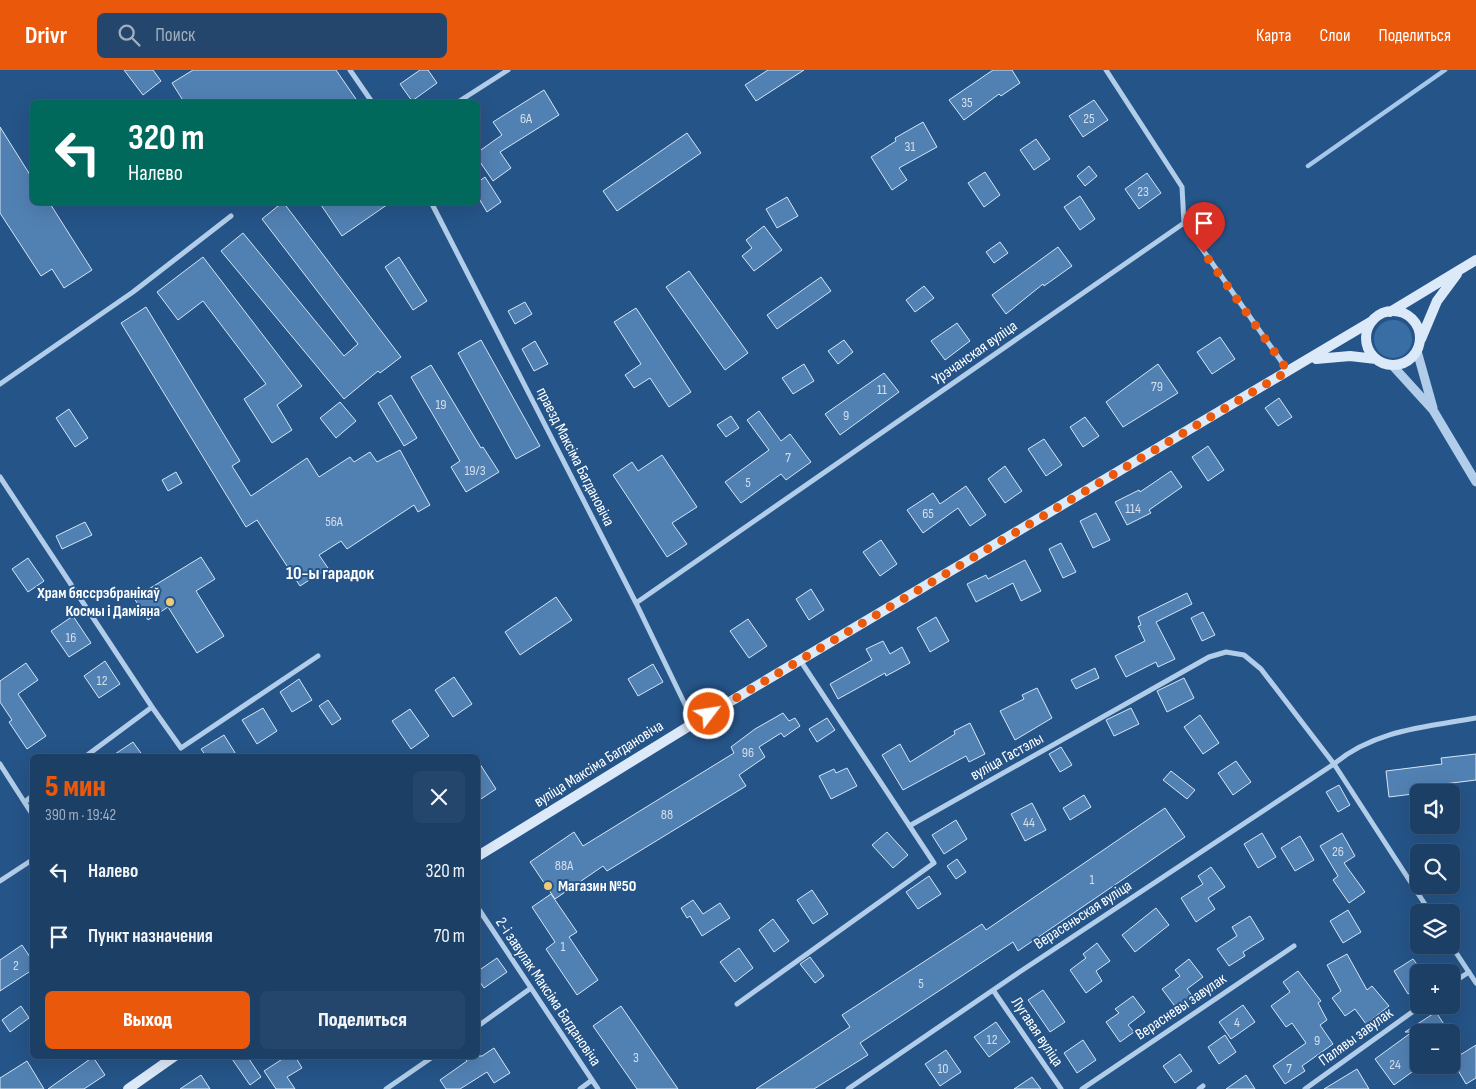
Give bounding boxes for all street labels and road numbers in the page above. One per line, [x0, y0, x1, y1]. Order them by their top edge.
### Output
street label: Урэчанская вуліца [929, 317, 1021, 389]
street label: праезд Максіма Багдановіча [532, 384, 618, 530]
street label: вуліца Максіма Багдановіча [531, 716, 667, 812]
street label: вуліца Гастэлы [967, 729, 1047, 785]
street label: Верасеньская вуліца [1031, 876, 1135, 954]
street label: 2-і завулак Максіма Багдановіча [491, 914, 605, 1070]
street label: Верасневы завулак [1132, 969, 1231, 1044]
street label: Лугавая вуліца [1007, 994, 1067, 1070]
street label: Палявы завулак [1315, 1003, 1397, 1070]

